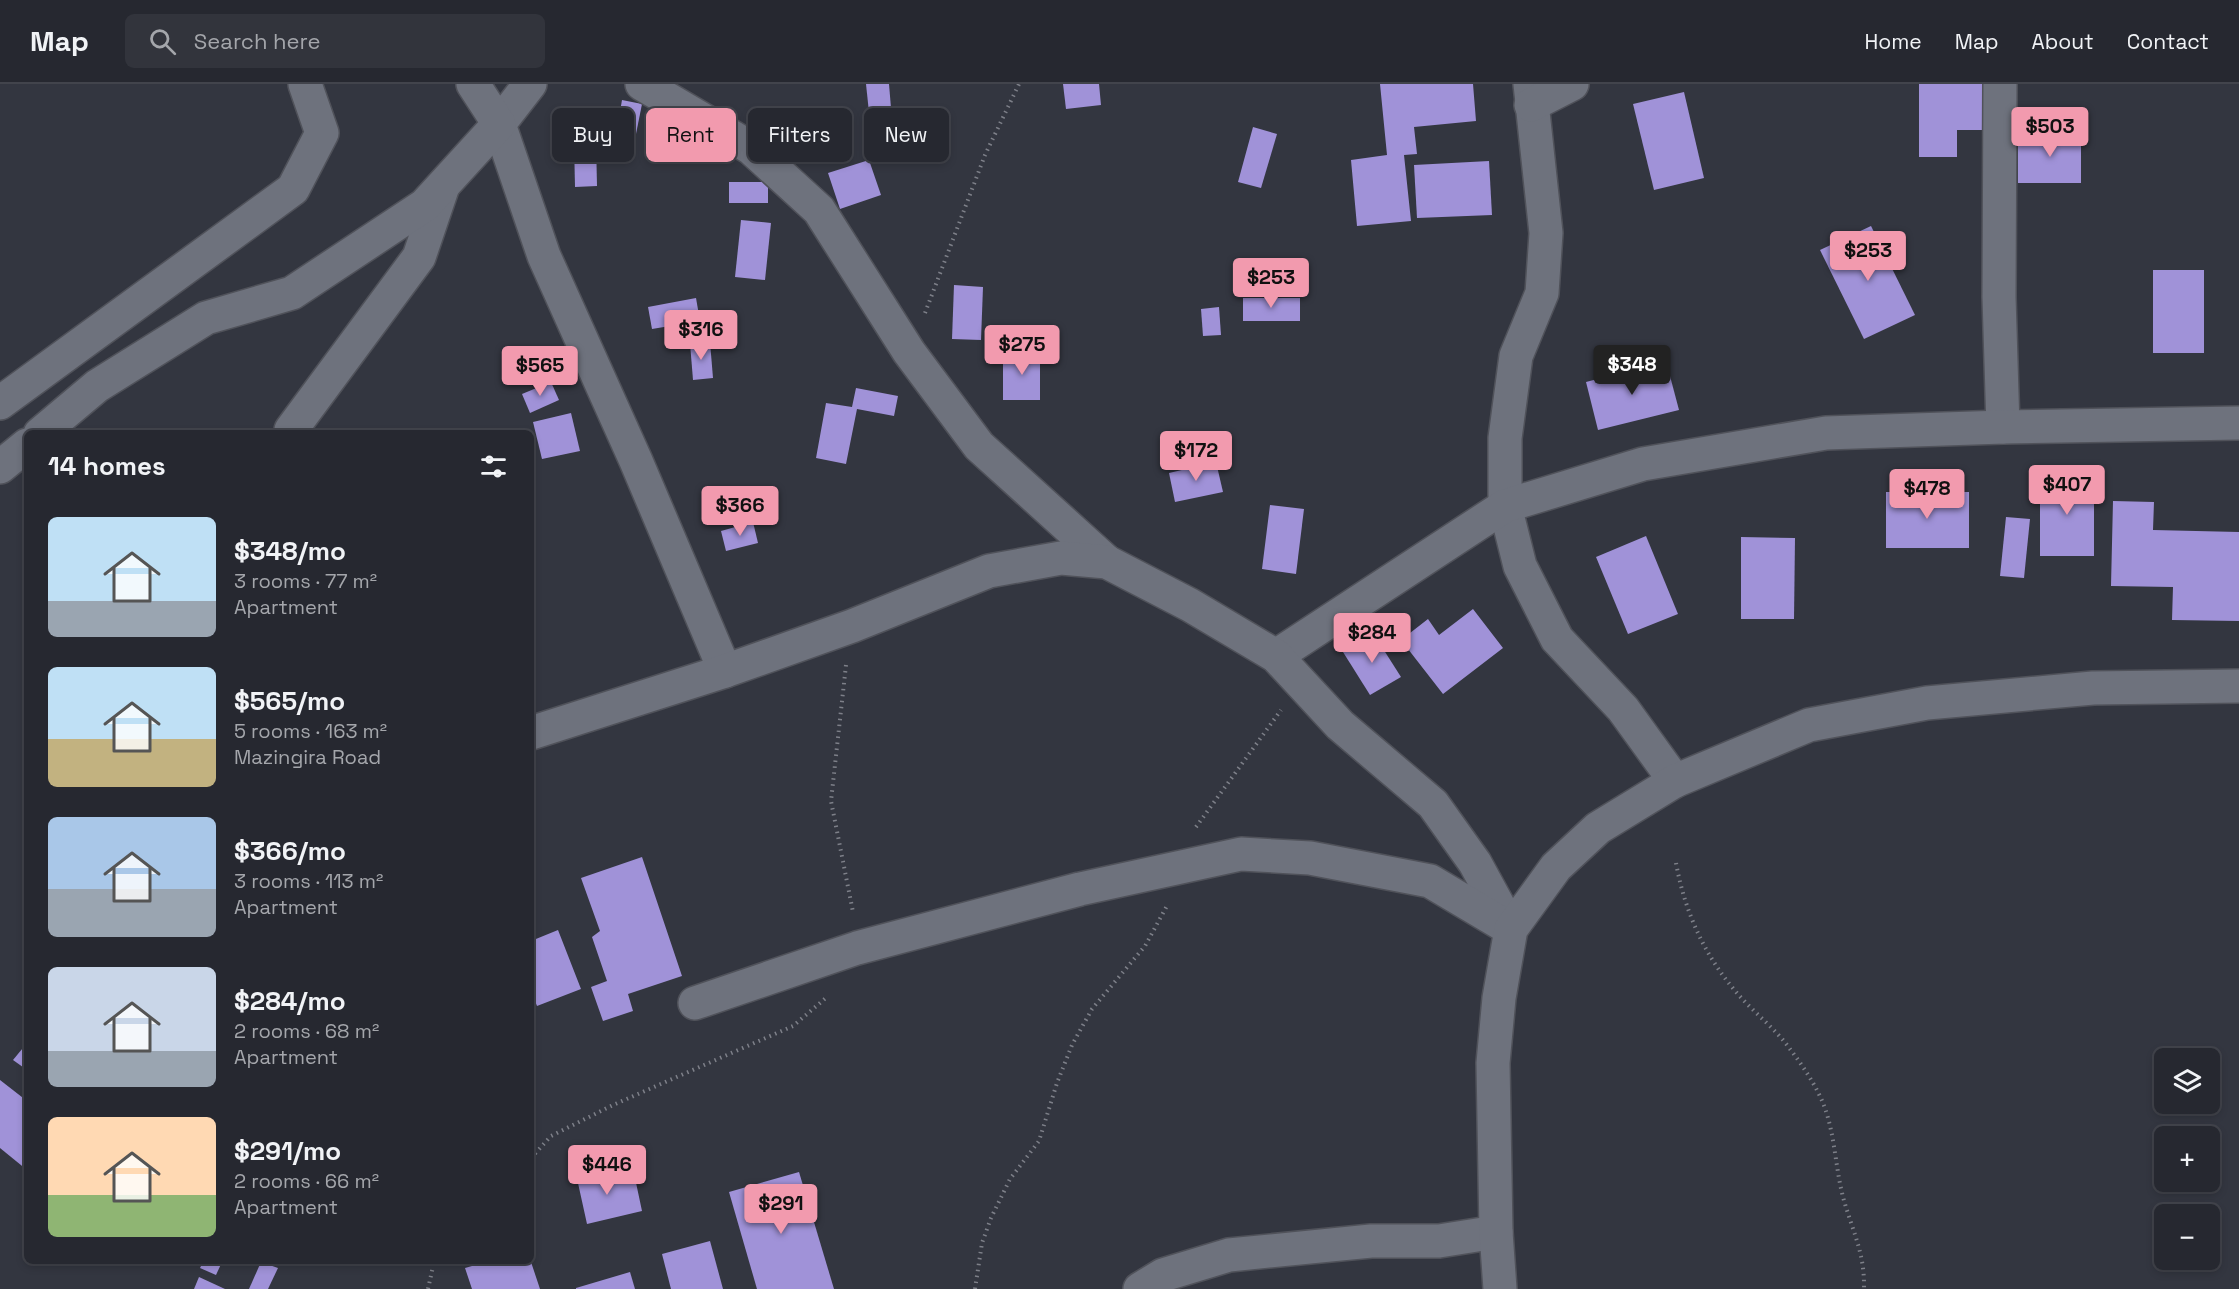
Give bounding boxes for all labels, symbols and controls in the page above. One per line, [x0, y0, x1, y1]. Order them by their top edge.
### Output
search box [125, 14, 545, 68]
text: Map [30, 23, 89, 59]
icon: search [146, 25, 179, 58]
text: Search here [194, 27, 321, 55]
text: Home [1864, 28, 1922, 55]
text: Map [1955, 28, 1999, 55]
text: About [2032, 28, 2094, 55]
text: Contact [2127, 28, 2209, 55]
pin: $503 [2014, 107, 2086, 158]
chip: Buy [552, 108, 634, 162]
chip: Rent [646, 108, 736, 162]
chip: Filters [748, 108, 852, 162]
chip: New [864, 108, 949, 162]
text: $503 [2025, 113, 2075, 139]
pin: $253 [1832, 231, 1904, 282]
text: $253 [1844, 237, 1892, 263]
pin: $253 [1235, 258, 1307, 309]
text: $253 [1247, 264, 1295, 290]
pin: $316 [665, 310, 737, 361]
text: $316 [678, 316, 724, 342]
pin: $275 [986, 325, 1058, 376]
text: $275 [999, 331, 1045, 357]
pin: $348 [1596, 345, 1668, 396]
pin: $565 [504, 346, 576, 397]
text: $348 [1608, 351, 1657, 377]
text: $565 [516, 352, 564, 378]
pin: $172 [1160, 431, 1232, 482]
text: $172 [1174, 437, 1218, 463]
text: 14 homes [48, 449, 166, 483]
icon: filters [477, 450, 510, 483]
pin: $407 [2031, 465, 2103, 516]
pin: $478 [1891, 469, 1963, 520]
text: $407 [2043, 471, 2091, 497]
text: $478 [1903, 475, 1951, 501]
pin: $366 [704, 486, 776, 537]
text: $366 [716, 492, 765, 518]
text: $348/mo [234, 534, 346, 568]
icon: home [96, 541, 168, 613]
text: 3 rooms · 77 m² [234, 568, 377, 594]
text: Apartment [234, 594, 338, 620]
pin: $284 [1336, 613, 1408, 664]
text: $284 [1348, 619, 1396, 645]
text: $565/mo [234, 684, 345, 718]
icon: home [96, 691, 168, 763]
text: 5 rooms · 163 m² [234, 718, 387, 744]
text: Mazingira Road [234, 744, 381, 770]
text: $366/mo [234, 834, 346, 868]
icon: home [96, 841, 168, 913]
text: 3 rooms · 113 m² [234, 868, 383, 894]
text: Apartment [234, 894, 338, 920]
text: $284/mo [234, 984, 346, 1018]
icon: home [96, 991, 168, 1063]
text: 2 rooms · 68 m² [234, 1018, 379, 1044]
text: Apartment [234, 1044, 338, 1070]
map controls [2154, 1048, 2220, 1270]
button: layers [2154, 1048, 2220, 1114]
button: + [2154, 1126, 2220, 1192]
text: $291/mo [234, 1134, 341, 1168]
icon: home [96, 1141, 168, 1213]
pin: $446 [571, 1145, 643, 1196]
text: $446 [582, 1151, 632, 1177]
text: 2 rooms · 66 m² [234, 1168, 379, 1194]
pin: $291 [745, 1184, 817, 1235]
text: $291 [758, 1190, 804, 1216]
text: Apartment [234, 1194, 338, 1220]
button: − [2154, 1204, 2220, 1270]

